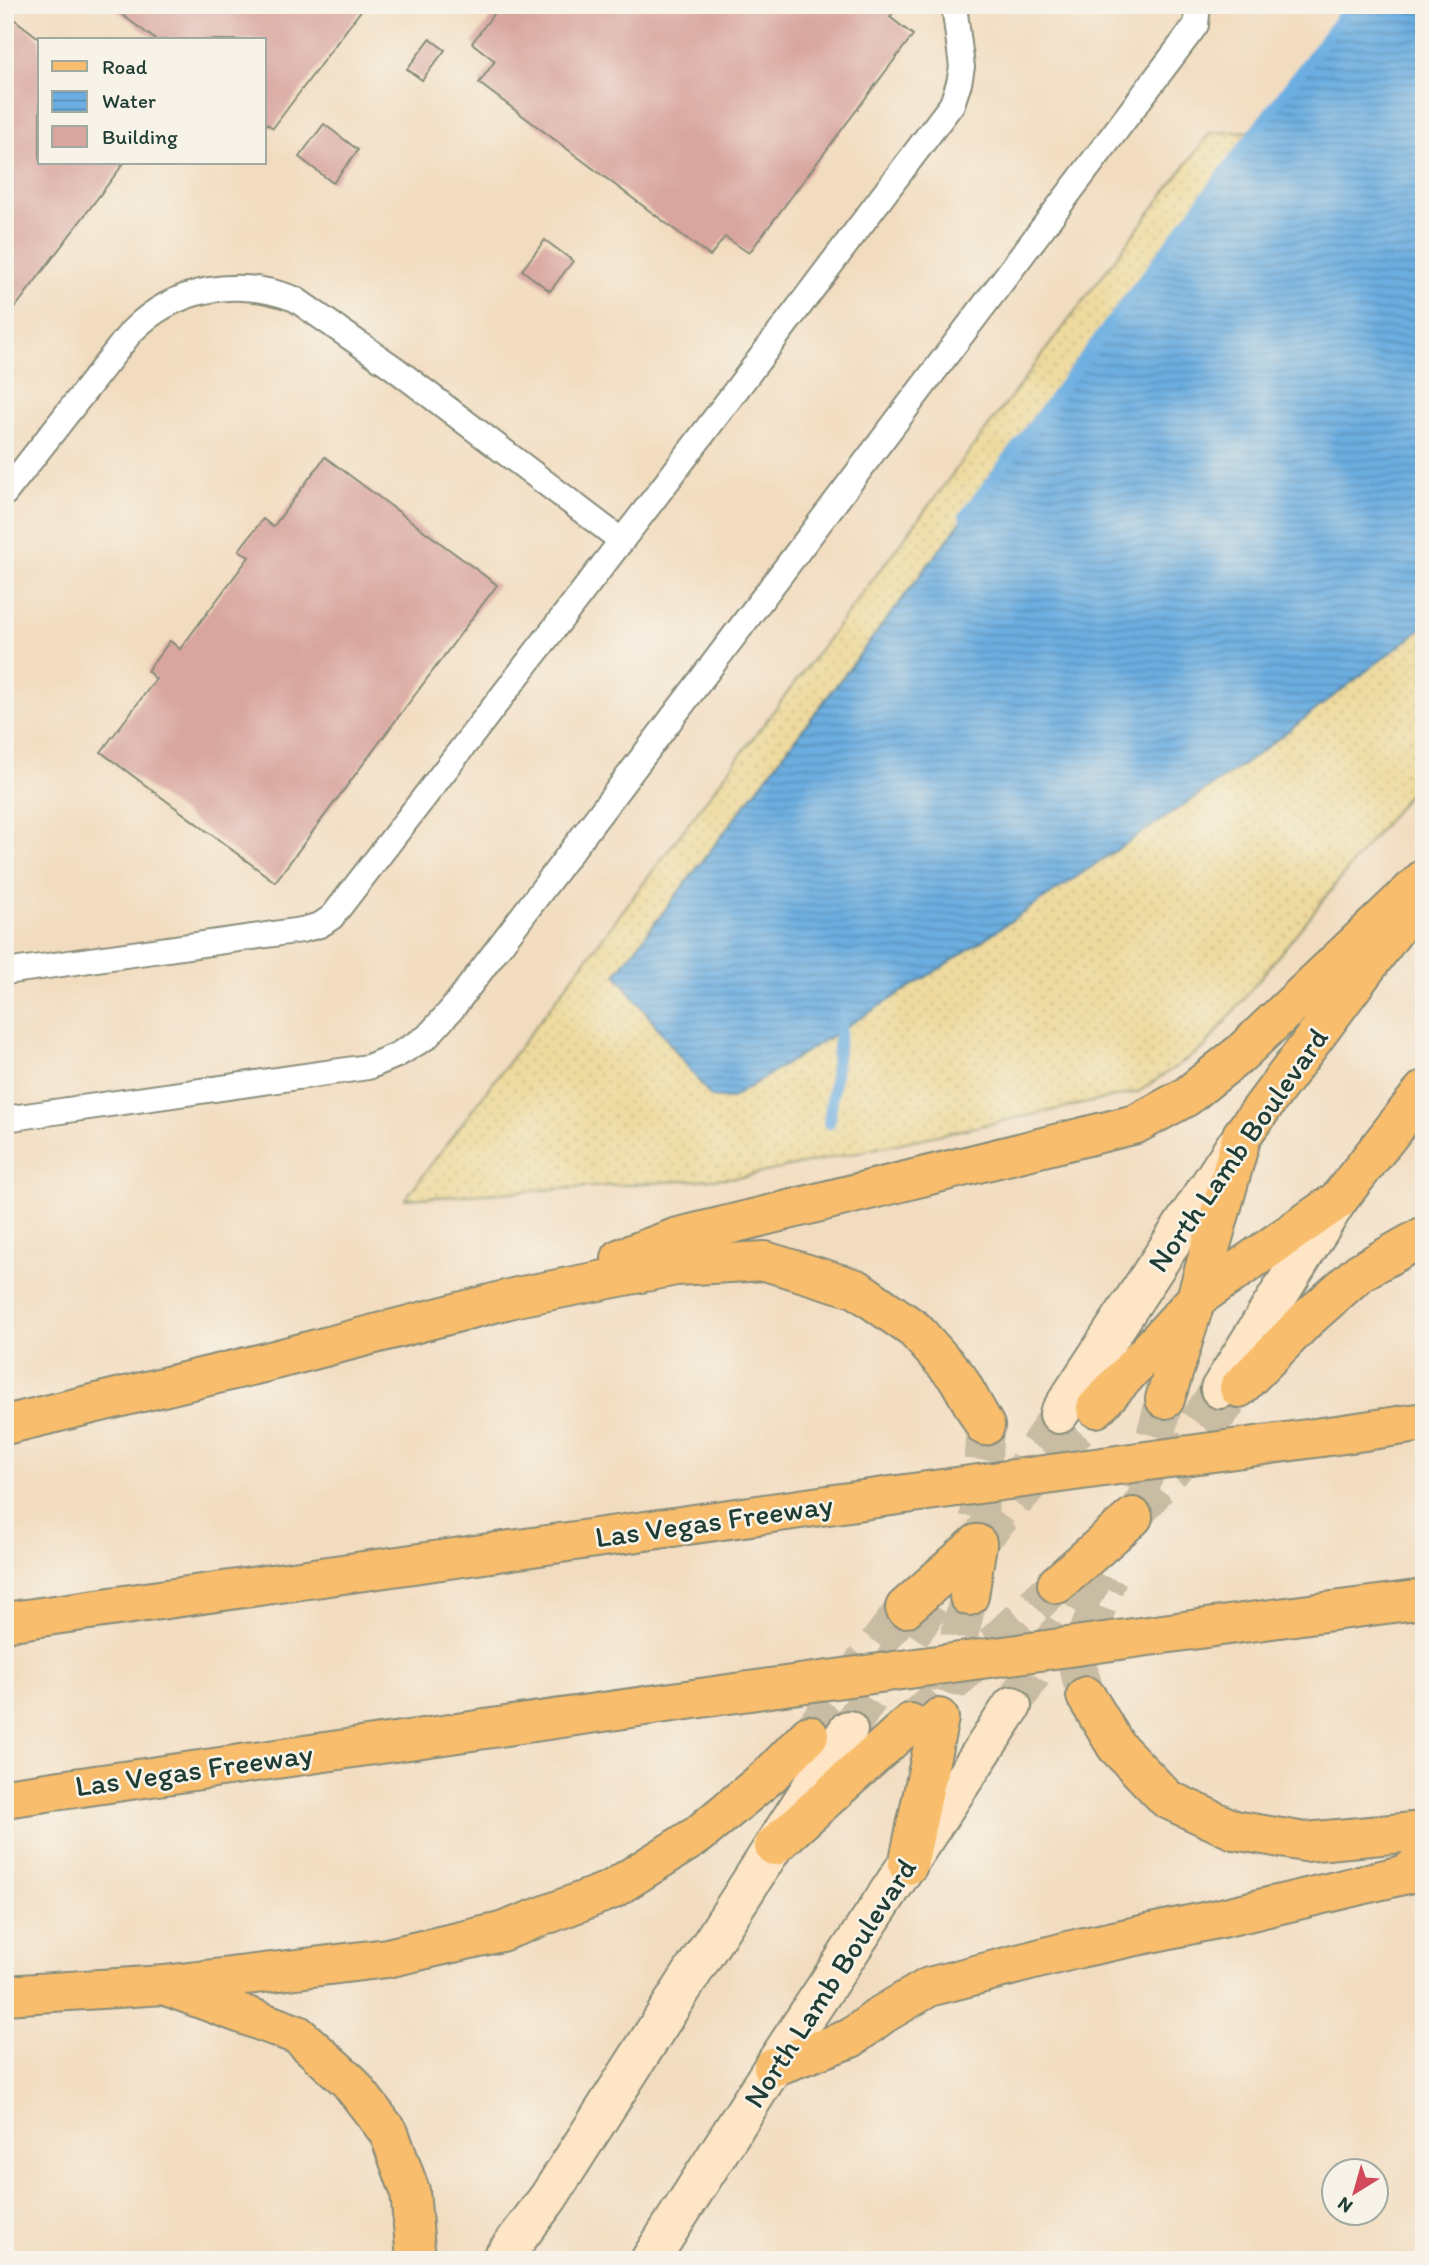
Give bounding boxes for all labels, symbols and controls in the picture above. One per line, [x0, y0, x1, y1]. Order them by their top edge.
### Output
legend [38, 38, 266, 164]
text: Road [102, 54, 148, 79]
text: Water [102, 88, 156, 113]
text: Building [102, 124, 178, 149]
street label: North Lamb Boulevard [1139, 1020, 1336, 1279]
street label: Las Vegas Freeway [593, 1486, 835, 1556]
street label: Las Vegas Freeway [73, 1735, 315, 1805]
street label: North Lamb Boulevard [735, 1851, 924, 2115]
north arrow [1320, 2156, 1390, 2226]
text: N [1333, 2192, 1357, 2218]

